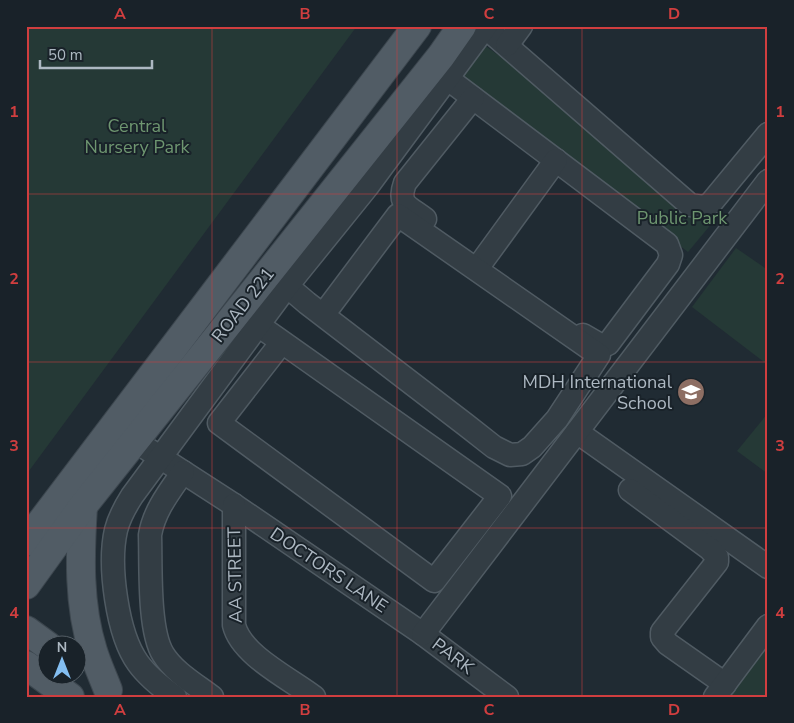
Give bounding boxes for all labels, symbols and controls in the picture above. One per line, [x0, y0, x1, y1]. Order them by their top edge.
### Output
text: A [114, 3, 126, 25]
text: B [299, 3, 311, 25]
text: C [484, 3, 495, 25]
text: D [668, 3, 680, 25]
scale bar [40, 38, 152, 70]
text: 50 m [48, 45, 83, 65]
text: 1 [9, 101, 19, 123]
text: 1 [775, 101, 785, 123]
park label: Central Nursery Park [85, 114, 190, 159]
park label: Public Park [637, 206, 728, 230]
street label: ROAD 221 [206, 263, 280, 347]
text: 2 [9, 268, 19, 290]
text: 2 [775, 268, 785, 290]
place label: MDH International School [523, 370, 673, 415]
school or university icon: MDH International School [676, 377, 706, 407]
text: 3 [9, 435, 19, 457]
text: 3 [775, 435, 785, 457]
street label: DOCTORS LANE [265, 522, 393, 618]
street label: AA STREET [222, 527, 248, 623]
text: 4 [9, 602, 19, 624]
text: 4 [775, 602, 785, 624]
street label: PARK [427, 632, 479, 680]
north arrow [38, 636, 88, 686]
text: N [57, 638, 67, 657]
text: A [114, 699, 126, 721]
text: B [299, 699, 311, 721]
text: C [484, 699, 495, 721]
text: D [668, 699, 680, 721]

